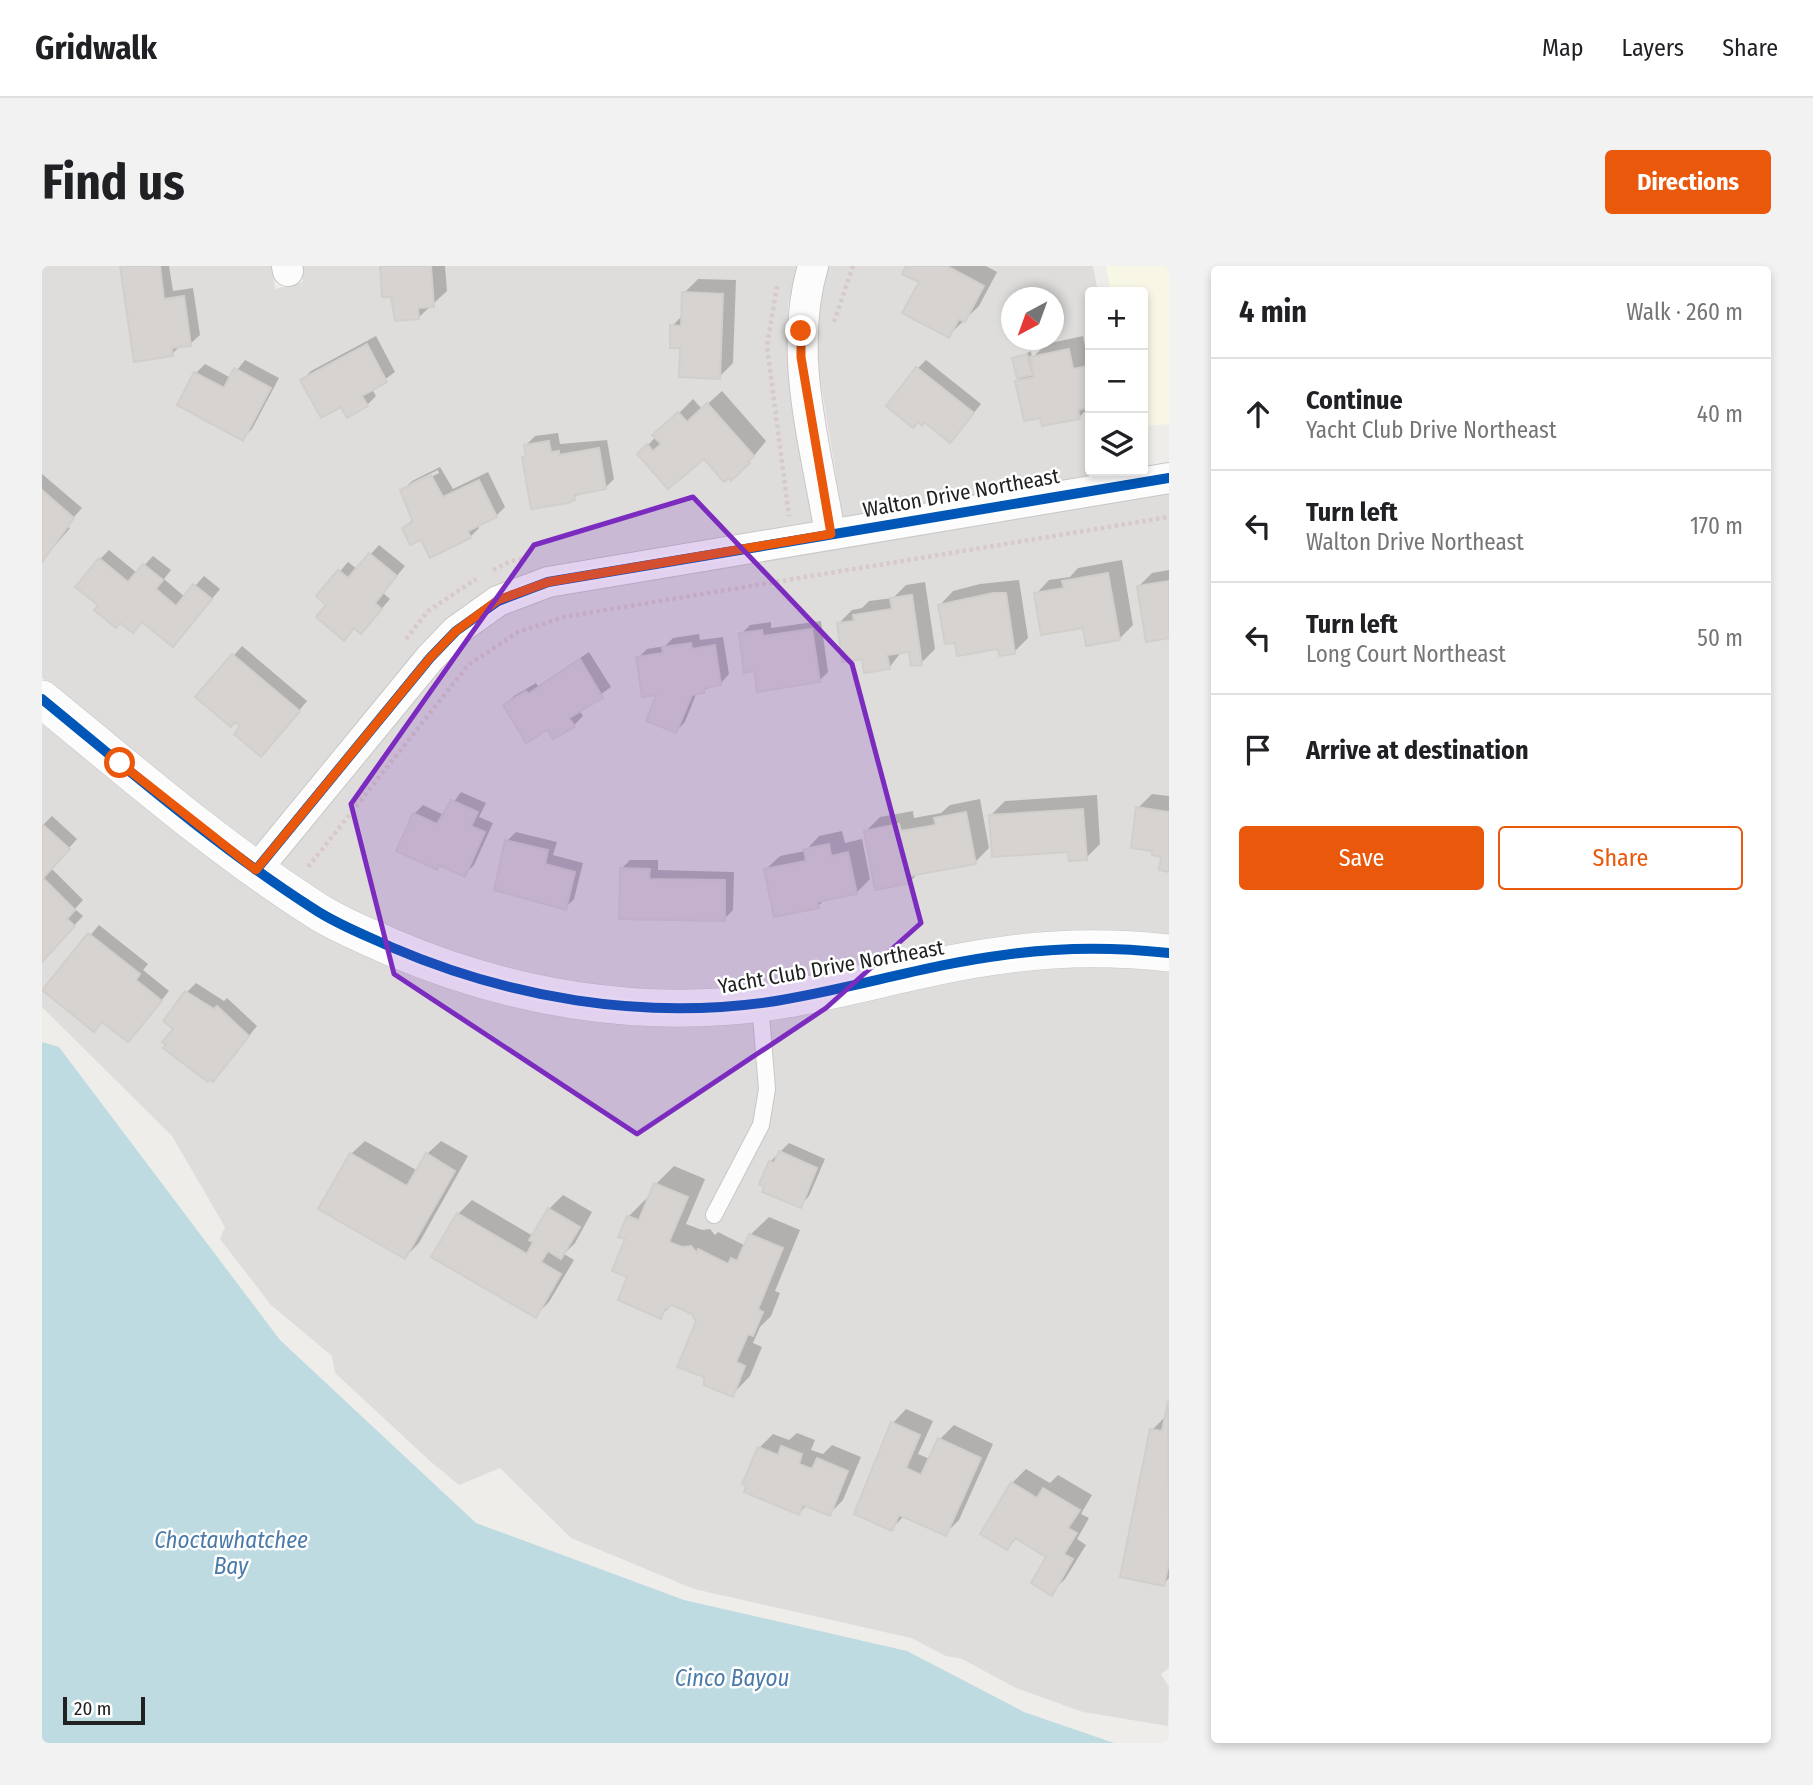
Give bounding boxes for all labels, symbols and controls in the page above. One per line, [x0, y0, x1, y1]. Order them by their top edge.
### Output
text: Gridwalk [35, 28, 157, 68]
text: Map [1542, 34, 1584, 62]
text: Layers [1622, 34, 1684, 62]
text: Share [1722, 34, 1778, 62]
button: Directions [1605, 150, 1771, 214]
text: Find us [42, 153, 185, 212]
north arrow [1001, 287, 1064, 350]
map controls [1085, 287, 1148, 476]
button: + [1085, 287, 1148, 350]
text: 4 min [1239, 294, 1307, 330]
text: Walk · 260 m [1626, 298, 1743, 326]
route end [785, 315, 816, 346]
button: − [1085, 350, 1148, 413]
text: Continue [1306, 385, 1403, 416]
icon: ahead [1239, 395, 1277, 433]
text: 40 m [1697, 400, 1743, 428]
button: layers [1085, 413, 1148, 476]
text: Yacht Club Drive Northeast [1306, 416, 1556, 444]
street label: Walton Drive Northeast [861, 463, 1061, 523]
text: Turn left [1306, 497, 1398, 528]
icon: left [1239, 507, 1277, 545]
text: 170 m [1690, 512, 1743, 540]
text: Walton Drive Northeast [1306, 528, 1524, 556]
text: Turn left [1306, 609, 1398, 640]
icon: left [1239, 619, 1277, 657]
text: 50 m [1697, 624, 1743, 652]
text: Long Court Northeast [1306, 640, 1506, 668]
icon: arrive [1239, 731, 1277, 769]
text: Arrive at destination [1306, 735, 1529, 766]
route start [104, 747, 135, 778]
button: Save [1239, 826, 1484, 890]
button: Share [1498, 826, 1743, 890]
street label: Yacht Club Drive Northeast [716, 934, 946, 1000]
water label: Choctawhatchee Bay [154, 1526, 308, 1580]
water label: Cinco Bayou [675, 1664, 789, 1692]
scale bar [63, 1694, 145, 1726]
text: 20 m [74, 1697, 111, 1720]

